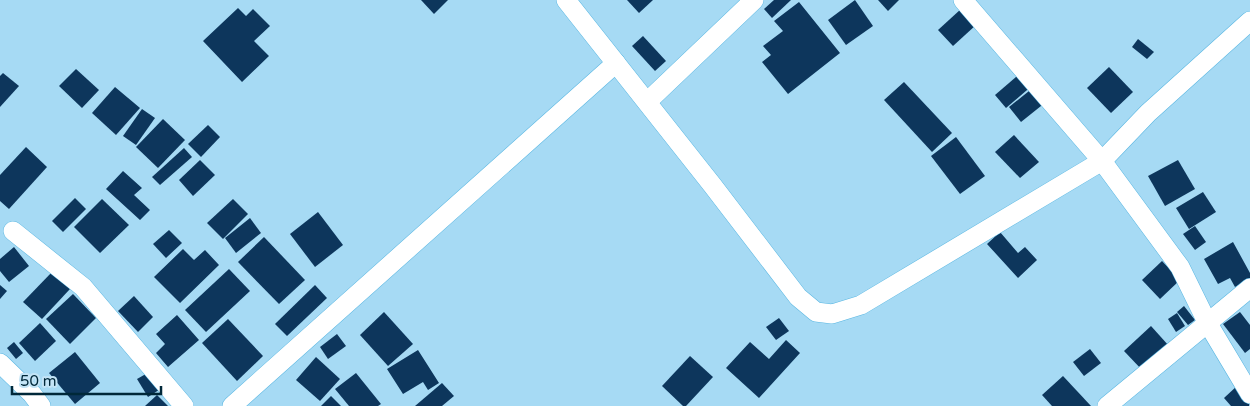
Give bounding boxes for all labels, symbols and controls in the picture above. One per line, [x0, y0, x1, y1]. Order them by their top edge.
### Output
scale bar [12, 364, 161, 396]
text: 50 m [20, 372, 57, 390]

